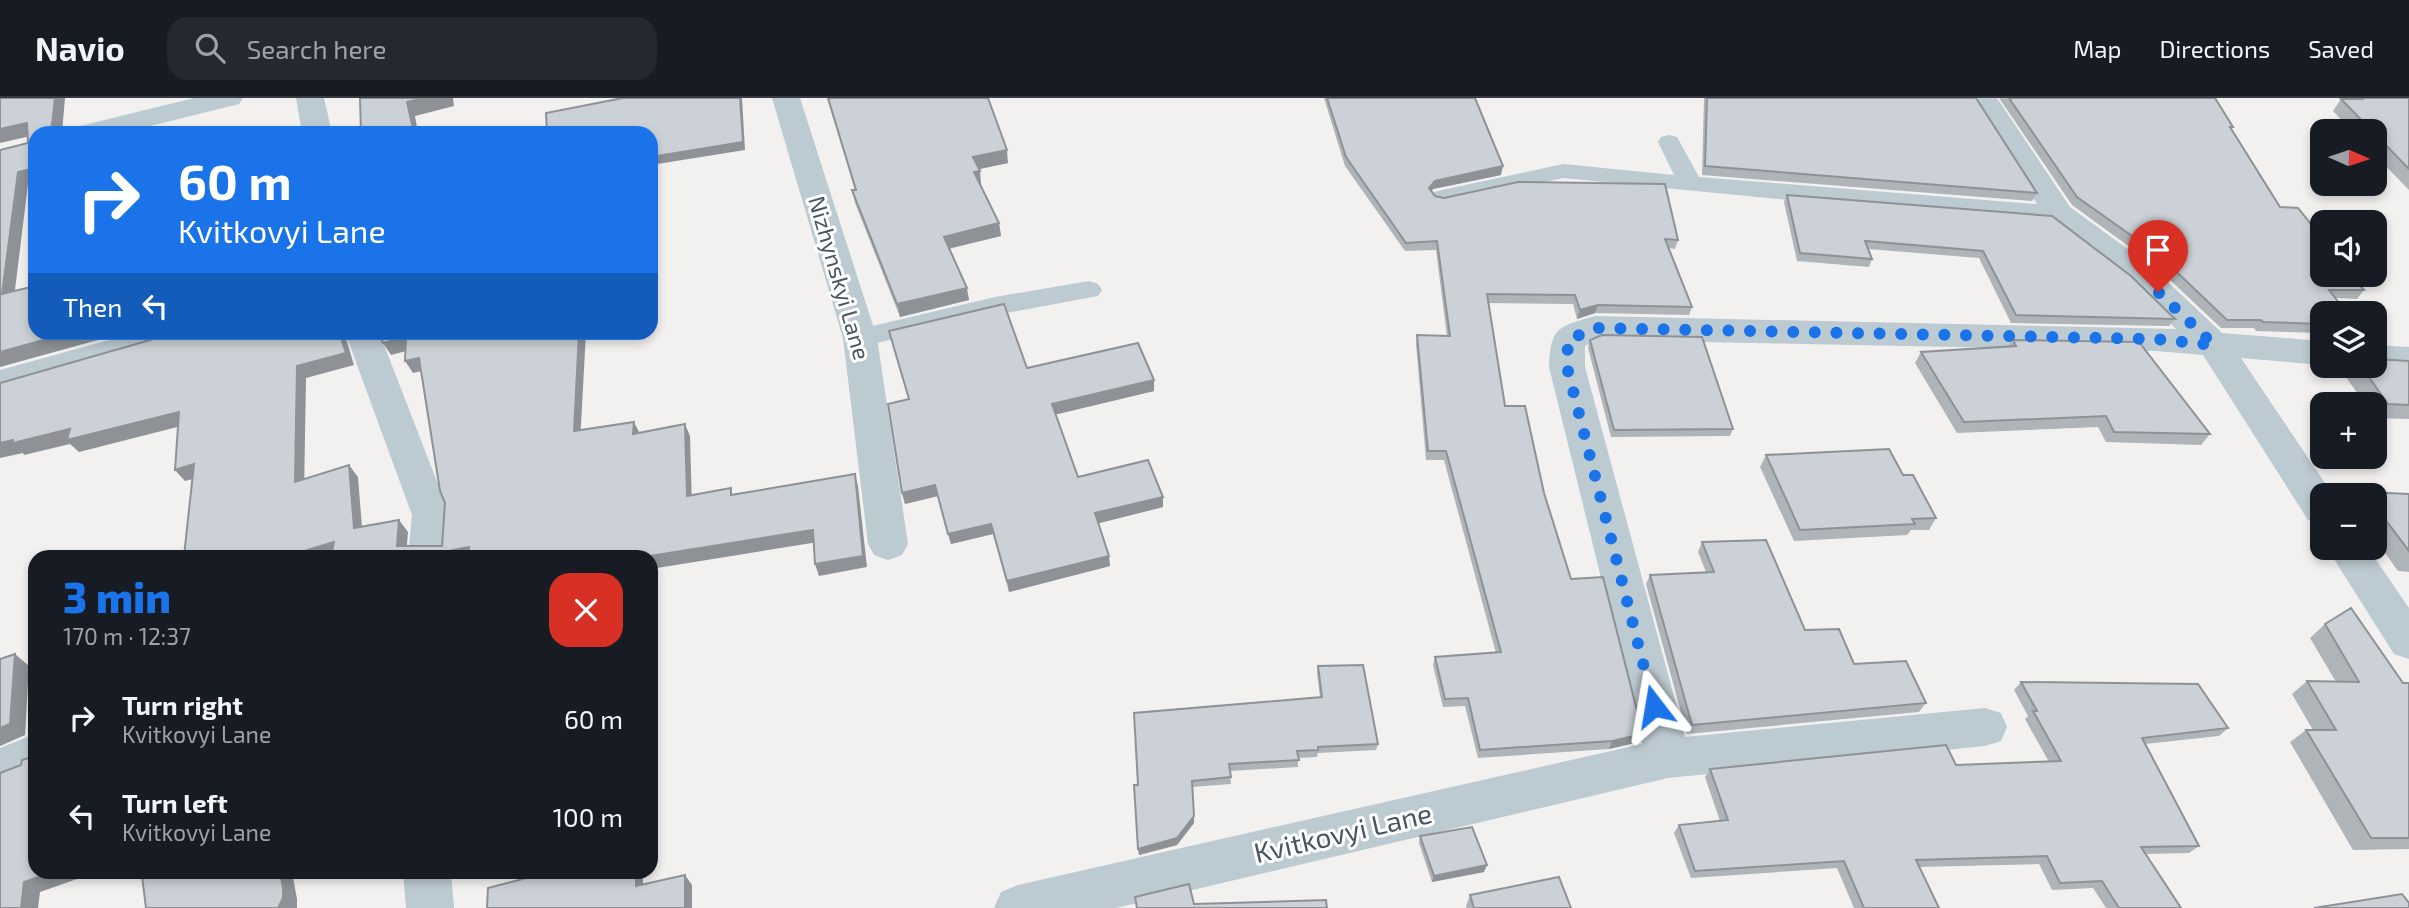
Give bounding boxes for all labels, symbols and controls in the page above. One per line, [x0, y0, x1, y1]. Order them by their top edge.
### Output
search box [167, 17, 657, 80]
text: Navio [35, 28, 125, 68]
icon: search [191, 29, 229, 67]
text: Search here [247, 33, 386, 64]
text: Map [2073, 34, 2121, 63]
text: Directions [2159, 34, 2270, 63]
text: Saved [2308, 34, 2374, 63]
north arrow [2310, 119, 2387, 196]
map controls [2310, 119, 2387, 560]
text: 60 m [178, 151, 292, 210]
icon: right [63, 154, 154, 245]
street label: Nizhynskyi Lane [803, 193, 877, 363]
button: sound [2310, 210, 2387, 287]
text: Kvitkovyi Lane [178, 211, 386, 249]
pin [2128, 220, 2188, 292]
icon: arrive [2139, 231, 2177, 269]
icon: left [136, 287, 174, 325]
text: Then [63, 291, 122, 322]
button: layers [2310, 301, 2387, 378]
button: + [2310, 392, 2387, 469]
button: − [2310, 483, 2387, 560]
text: 3 min [63, 571, 171, 621]
button: close [549, 573, 623, 647]
text: 170 m · 12:37 [63, 622, 191, 650]
position arrow [1617, 669, 1691, 743]
text: Turn right [122, 689, 243, 720]
icon: right [63, 699, 101, 737]
text: 60 m [564, 703, 623, 734]
text: Kvitkovyi Lane [122, 720, 271, 748]
text: Turn left [122, 787, 228, 818]
street label: Kvitkovyi Lane [1250, 795, 1435, 869]
icon: left [63, 797, 101, 835]
text: 100 m [553, 801, 623, 832]
text: Kvitkovyi Lane [122, 818, 271, 846]

